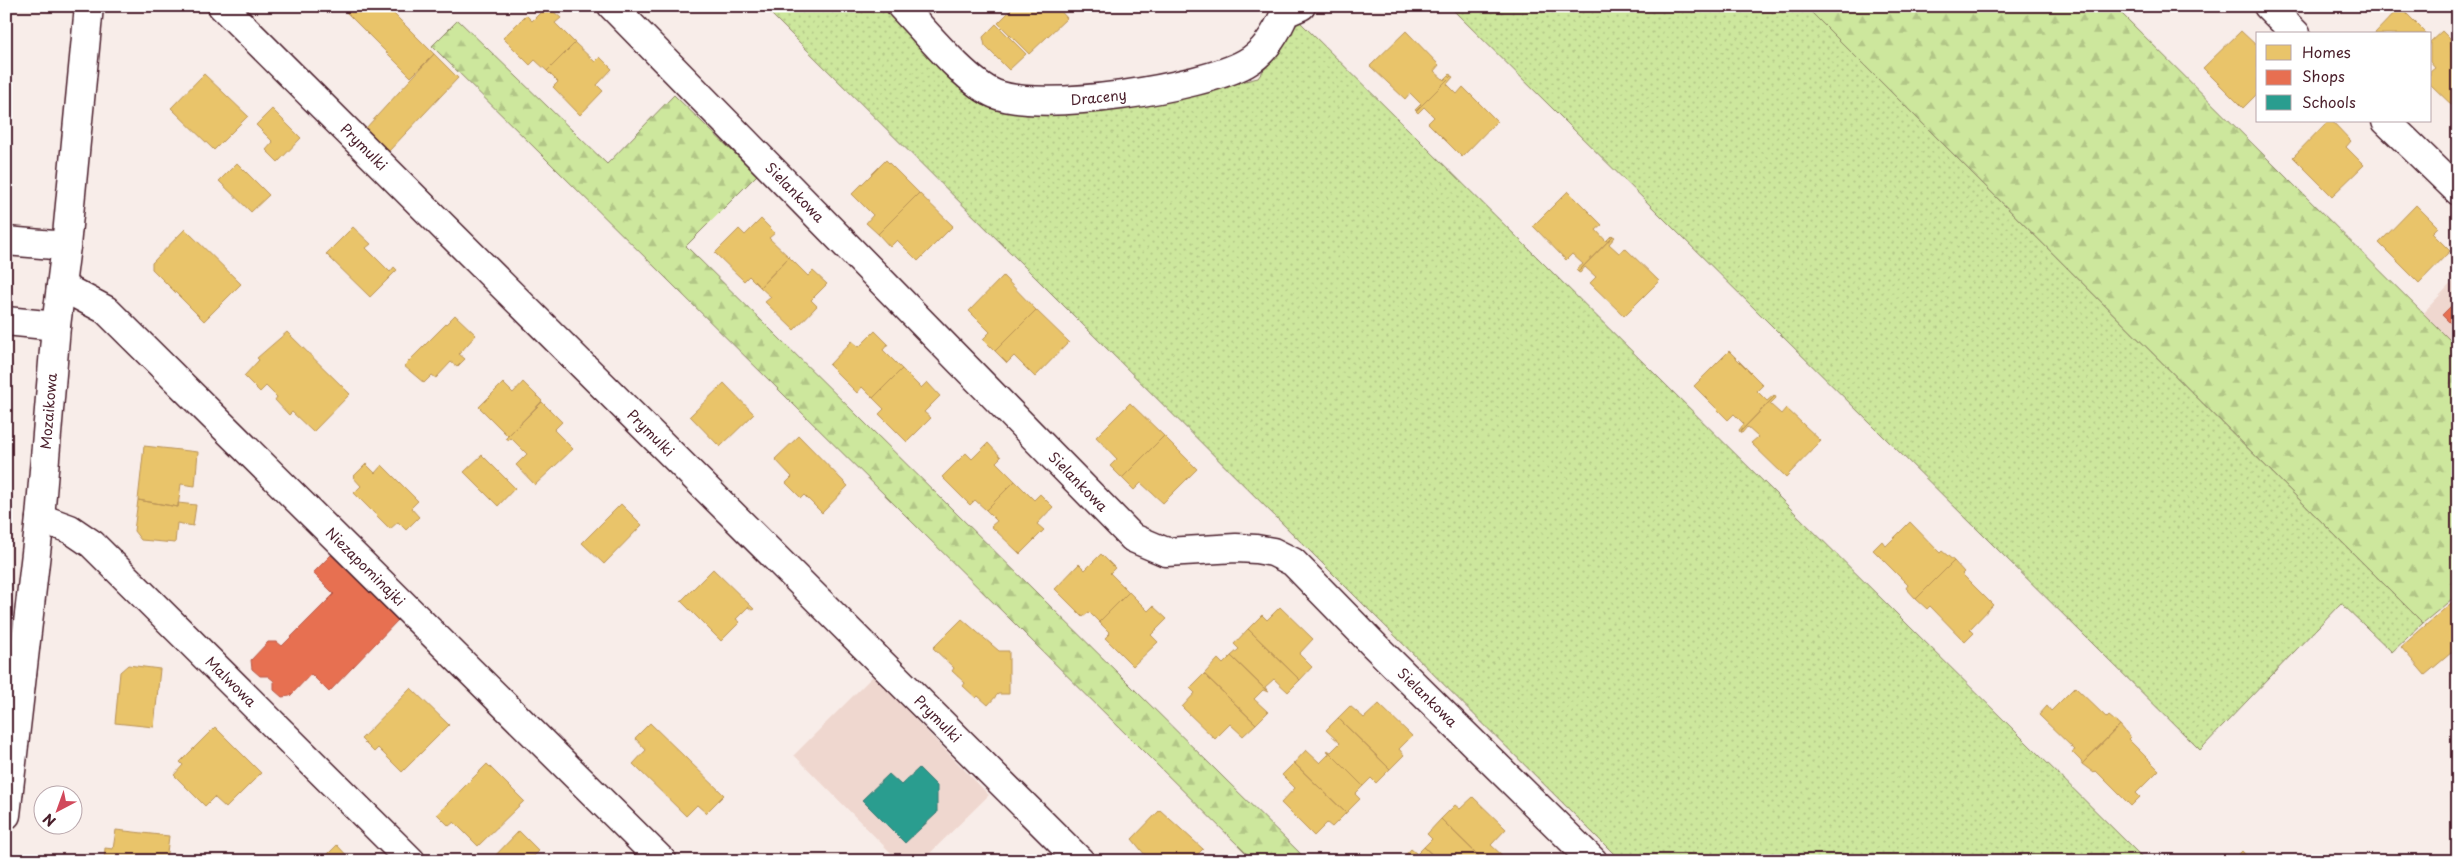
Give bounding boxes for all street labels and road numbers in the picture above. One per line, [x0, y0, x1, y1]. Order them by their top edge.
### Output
street label: Draceny [1070, 83, 1128, 110]
street label: Prymulki [336, 118, 393, 175]
street label: Sielankowa [761, 157, 830, 227]
street label: Mozaikowa [35, 372, 62, 450]
street label: Prymulki [622, 404, 679, 461]
street label: Sielankowa [1044, 447, 1113, 516]
street label: Niezapominajki [321, 522, 410, 611]
street label: Malwowa [201, 651, 261, 712]
street label: Sielankowa [1393, 663, 1462, 732]
street label: Prymulki [909, 690, 966, 747]

